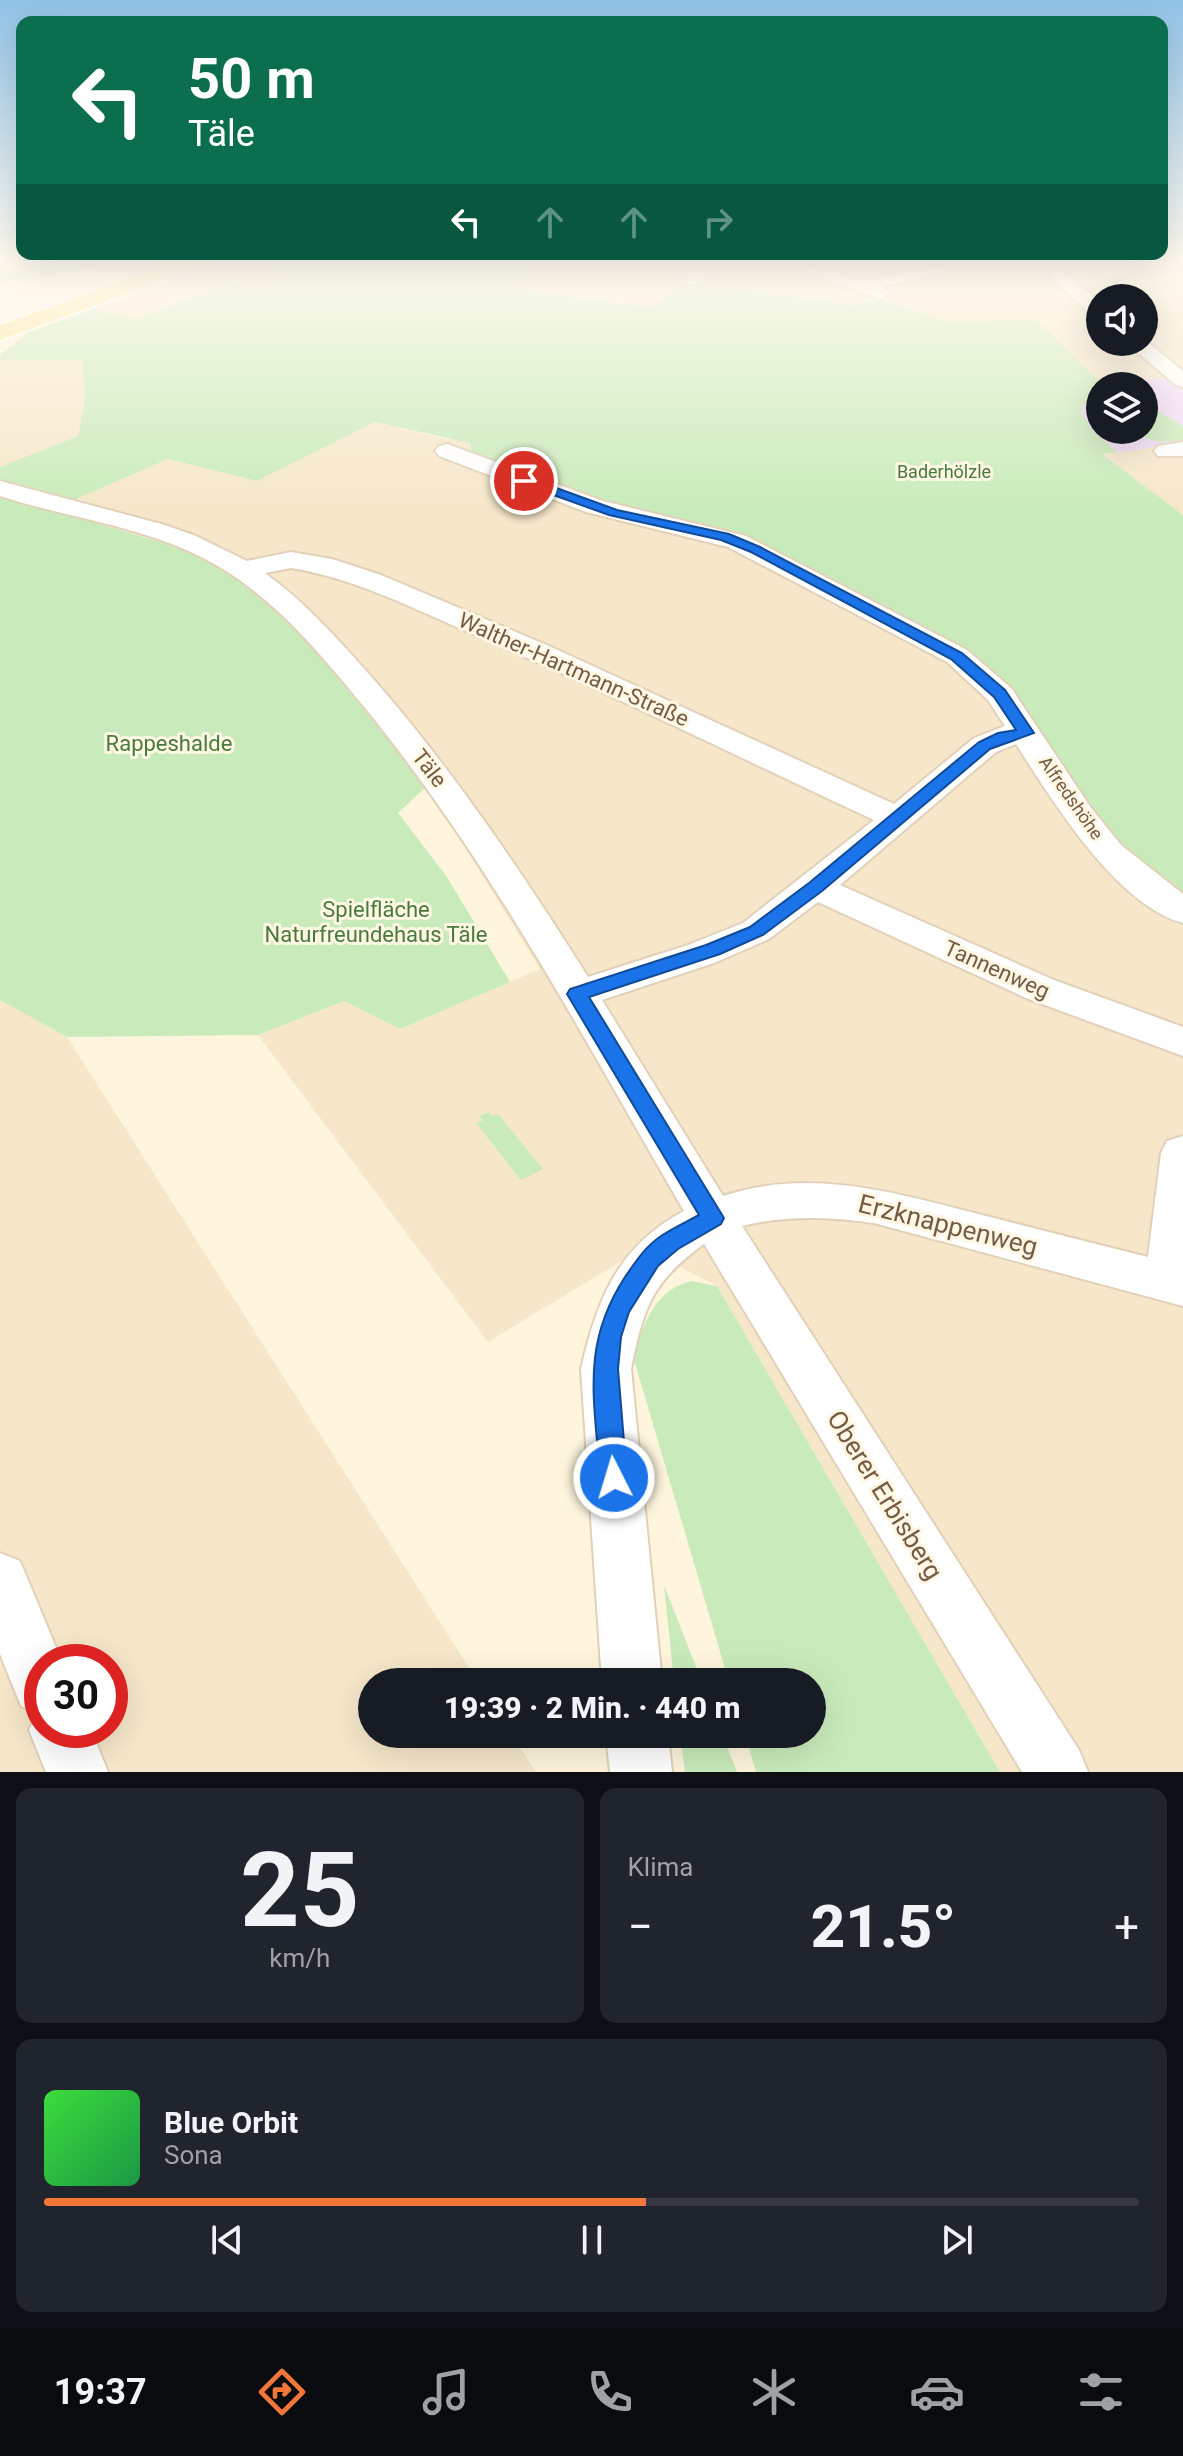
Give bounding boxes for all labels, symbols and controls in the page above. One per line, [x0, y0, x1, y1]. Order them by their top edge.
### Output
text: 50 m [188, 46, 315, 112]
icon: left [56, 48, 160, 152]
text: Täle [188, 113, 255, 155]
icon: left [444, 200, 488, 244]
icon: ahead [528, 200, 572, 244]
icon: ahead [612, 200, 656, 244]
icon: right [696, 200, 740, 244]
map controls [1086, 284, 1158, 444]
button: sound [1086, 284, 1158, 356]
button: layers [1086, 372, 1158, 444]
pin [490, 447, 558, 515]
icon: arrive [502, 459, 546, 503]
park label: Baderhölzle [897, 461, 991, 482]
street label: Walther-Hartmann-Straße [455, 607, 693, 732]
park label: Rappeshalde [106, 731, 232, 756]
street label: Täle [407, 744, 452, 792]
street label: Alfredshöhe [1035, 752, 1108, 843]
park label: Spielfläche Naturfreundehaus Täle [264, 897, 488, 947]
street label: Tannenweg [940, 935, 1053, 1004]
street label: Erzknappenweg [855, 1188, 1041, 1262]
street label: Oberer Erbisberg [821, 1405, 949, 1585]
position arrow [572, 1436, 656, 1520]
speed limit sign: 30 [24, 1644, 128, 1748]
text: 19:39 · 2 Min. · 440 m [444, 1690, 740, 1725]
text: 25 [240, 1830, 359, 1951]
text: Klima [628, 1852, 693, 1882]
text: 21.5° [811, 1891, 956, 1962]
text: − [628, 1901, 653, 1953]
text: + [1114, 1901, 1139, 1953]
text: km/h [269, 1943, 330, 1973]
text: Blue Orbit [164, 2105, 298, 2140]
text: Sona [164, 2140, 223, 2170]
icon: previous [205, 2218, 249, 2262]
icon: pause [570, 2218, 614, 2262]
icon: next [935, 2218, 979, 2262]
icon: directions [254, 2364, 310, 2420]
icon: music [418, 2364, 474, 2420]
icon: phone [582, 2364, 638, 2420]
icon: climate [746, 2364, 802, 2420]
icon: car [909, 2364, 965, 2420]
icon: filters [1073, 2364, 1129, 2420]
text: 19:37 [54, 2371, 147, 2413]

